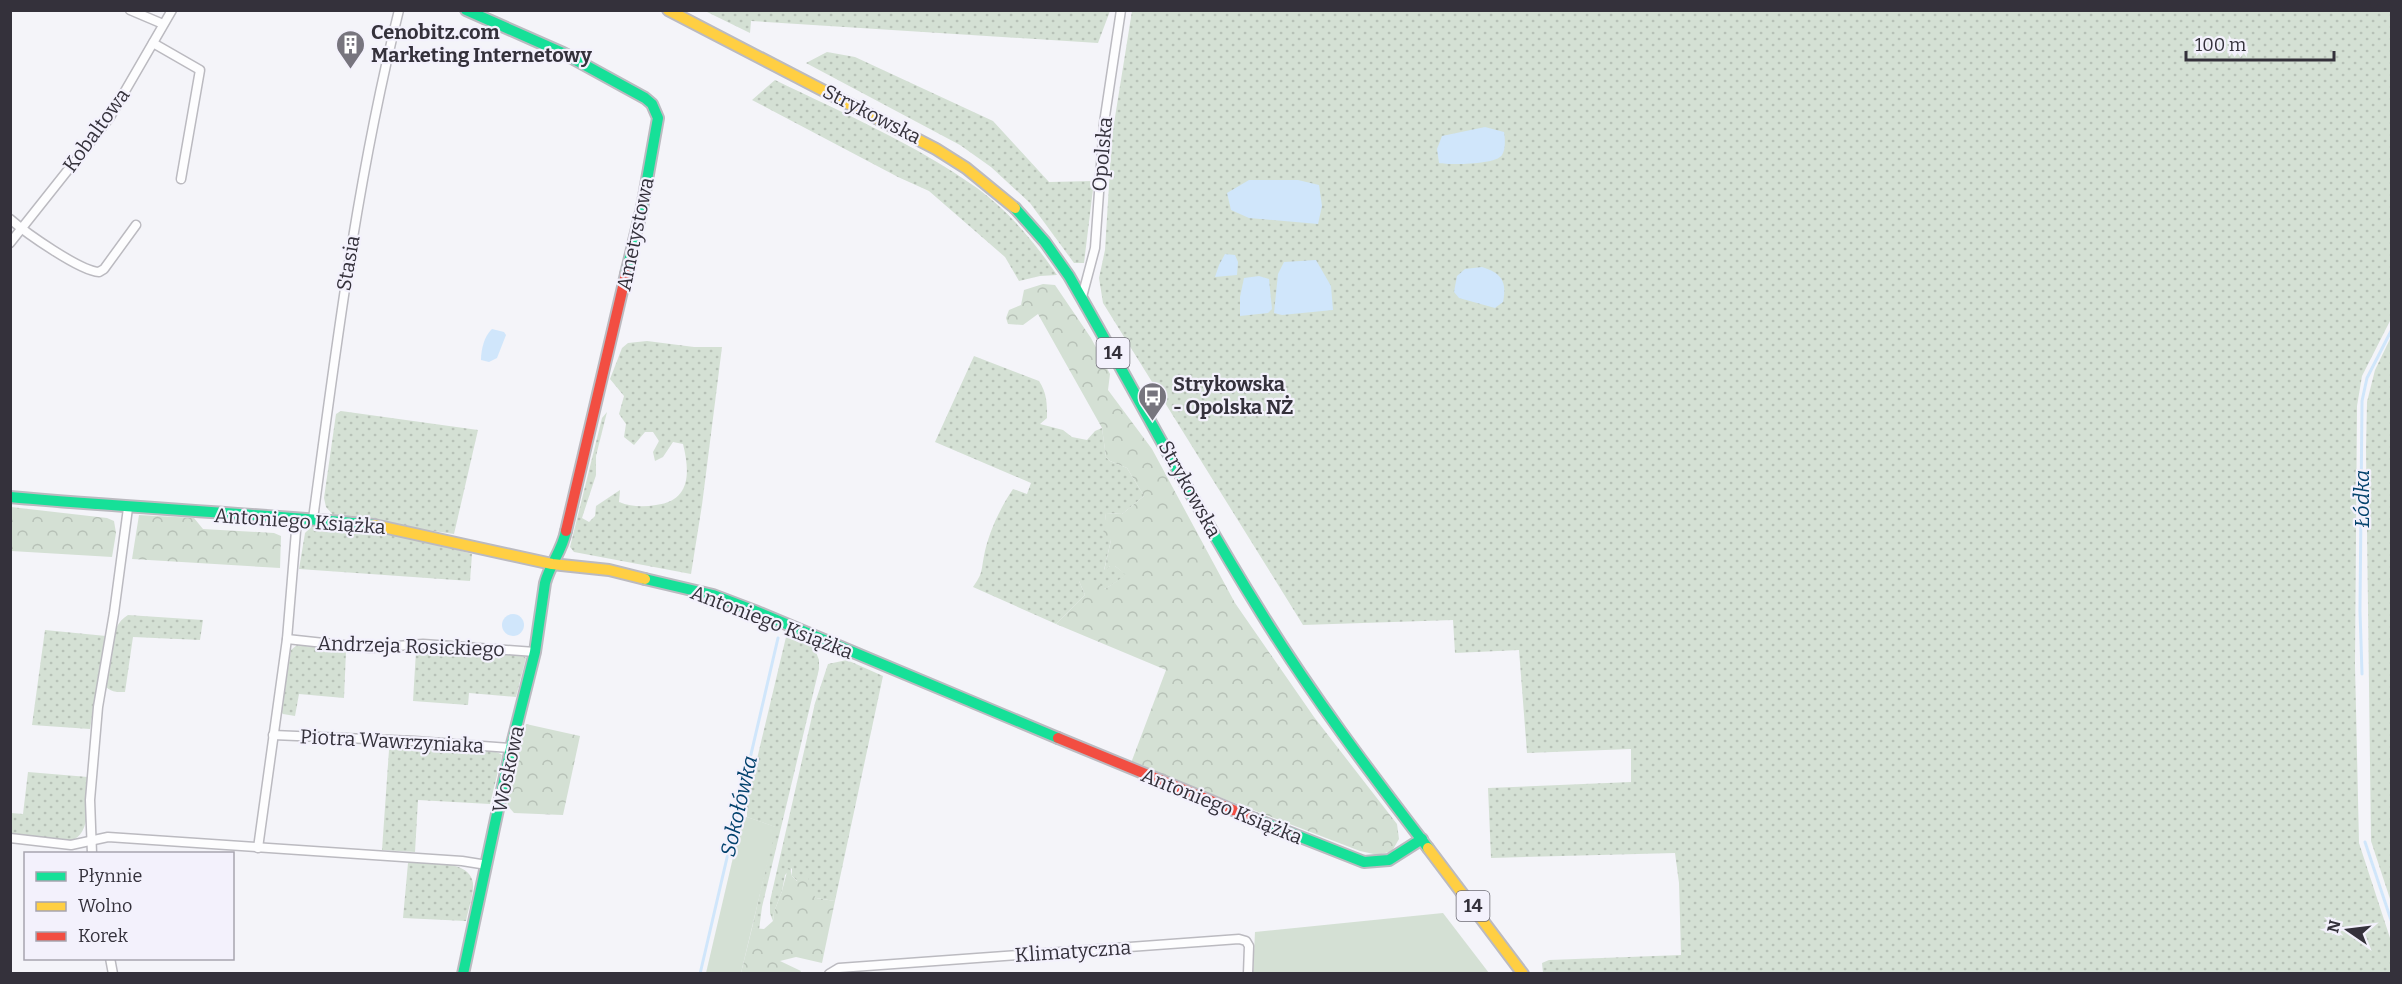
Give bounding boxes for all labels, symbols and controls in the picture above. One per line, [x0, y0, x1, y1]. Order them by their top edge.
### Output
place label: Cenobitz.com Marketing Internetowy [371, 20, 593, 67]
scale bar [2186, 24, 2334, 62]
building icon: Cenobitz.com Marketing Internetowy [334, 28, 366, 70]
text: 100 m [2195, 34, 2246, 56]
street label: Strykowska [819, 79, 925, 149]
street label: Kobaltowa [58, 83, 134, 177]
street label: Opolska [1087, 116, 1117, 192]
street label: Ametystowa [611, 175, 659, 293]
street label: Stasia [331, 233, 365, 293]
road number: 14 [1096, 338, 1130, 368]
place label: Strykowska - Opolska NŻ [1173, 372, 1294, 419]
bus stop icon: Strykowska - Opolska NŻ [1136, 380, 1168, 422]
street label: Strykowska [1154, 436, 1226, 542]
water label: Łódka [2349, 470, 2375, 528]
street label: Antoniego Książka [214, 503, 387, 539]
street label: Antoniego Książka [688, 580, 857, 664]
street label: Andrzeja Rosickiego [317, 631, 505, 662]
street label: Woskowa [487, 723, 529, 815]
street label: Piotra Wawrzyniaka [299, 724, 485, 758]
water label: Sokołówka [715, 753, 763, 859]
street label: Antoniego Książka [1138, 763, 1306, 849]
legend [24, 852, 234, 960]
text: Płynnie [78, 865, 142, 887]
road number: 14 [1456, 891, 1490, 921]
text: Wolno [78, 895, 132, 917]
north arrow [2318, 900, 2378, 960]
text: N [2323, 918, 2345, 935]
text: Korek [78, 925, 129, 947]
street label: Klimatyczna [1014, 935, 1132, 967]

